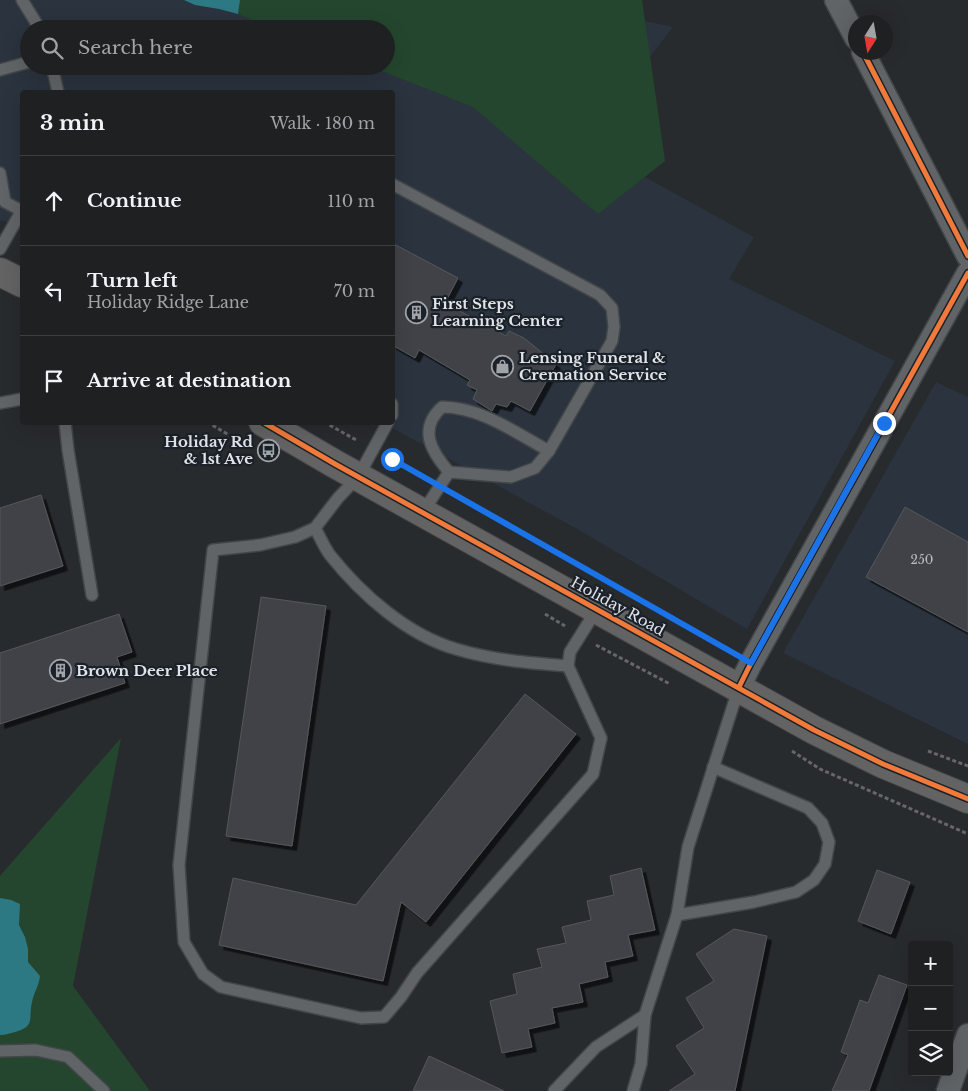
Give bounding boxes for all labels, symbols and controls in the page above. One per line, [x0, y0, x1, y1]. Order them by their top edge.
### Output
north arrow [848, 15, 893, 60]
search box [20, 20, 395, 75]
icon: search [38, 34, 66, 62]
text: Search here [78, 36, 193, 59]
text: 3 min [40, 110, 105, 136]
text: Walk · 180 m [270, 113, 375, 133]
icon: ahead [40, 187, 68, 215]
text: Continue [87, 189, 182, 212]
text: 110 m [328, 191, 375, 211]
text: Turn left [87, 269, 178, 292]
icon: left [40, 277, 68, 305]
text: 70 m [334, 281, 375, 301]
text: Holiday Ridge Lane [87, 292, 249, 312]
place label: First Steps Learning Center [432, 294, 563, 330]
building icon: First Steps Learning Center [404, 300, 428, 324]
place label: Lensing Funeral & Cremation Service [519, 348, 667, 384]
shop icon: Lensing Funeral & Cremation Service [491, 354, 515, 378]
icon: arrive [40, 367, 68, 395]
text: Arrive at destination [87, 369, 291, 392]
route end [873, 412, 896, 435]
place label: Holiday Rd & 1st Ave [164, 432, 254, 468]
bus stop icon: Holiday Rd & 1st Ave [257, 438, 281, 462]
route start [381, 448, 404, 471]
house number: 250 [911, 552, 933, 567]
street label: Holiday Road [568, 572, 668, 640]
building icon: Brown Deer Place [48, 658, 72, 682]
place label: Brown Deer Place [76, 661, 218, 680]
map controls [908, 941, 953, 1076]
button: + [908, 941, 953, 986]
button: − [908, 986, 953, 1031]
button: layers [908, 1031, 953, 1076]

